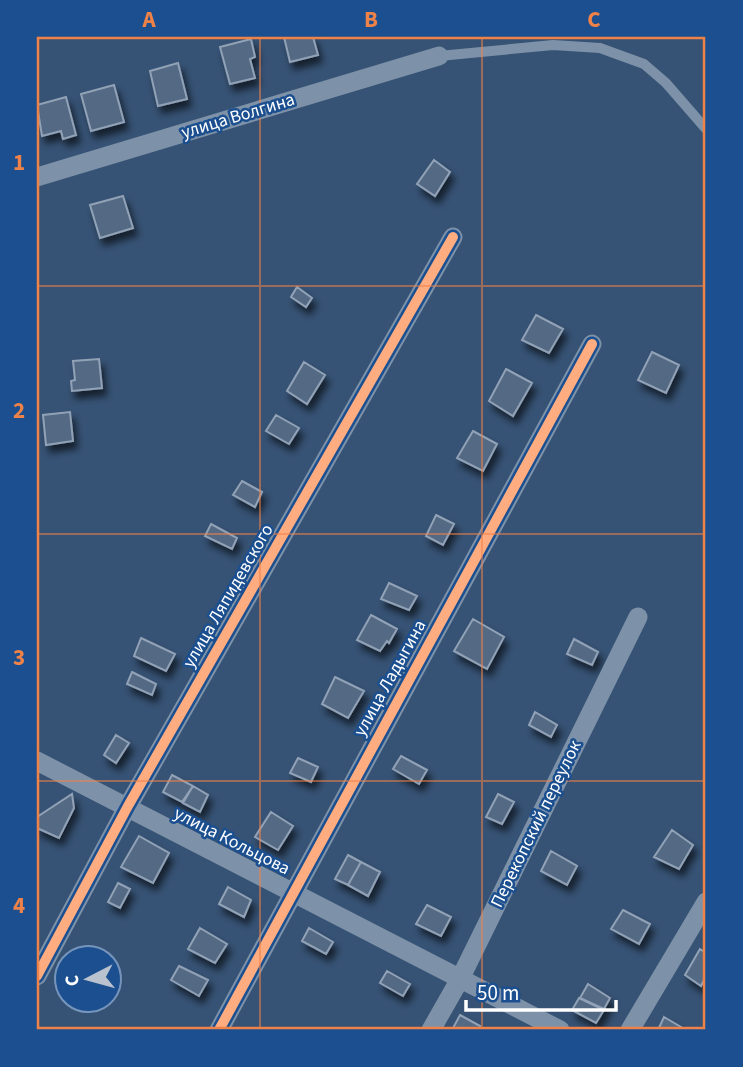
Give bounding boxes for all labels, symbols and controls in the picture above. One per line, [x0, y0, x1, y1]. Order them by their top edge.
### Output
text: A [141, 3, 156, 36]
text: B [364, 3, 378, 36]
text: C [587, 3, 601, 36]
street label: улица Волгина [178, 87, 298, 145]
text: 1 [13, 146, 25, 179]
text: 2 [13, 394, 25, 427]
street label: улица Ляпидевского [177, 520, 279, 672]
street label: улица Ладыгина [348, 615, 432, 741]
text: 3 [13, 641, 25, 674]
street label: Перекопский переулок [485, 736, 587, 912]
street label: улица Кольцова [170, 801, 294, 881]
text: 4 [13, 889, 25, 922]
north arrow [52, 944, 122, 1014]
scale bar [466, 969, 617, 1013]
text: С [59, 974, 87, 988]
text: 50 m [477, 978, 519, 1008]

